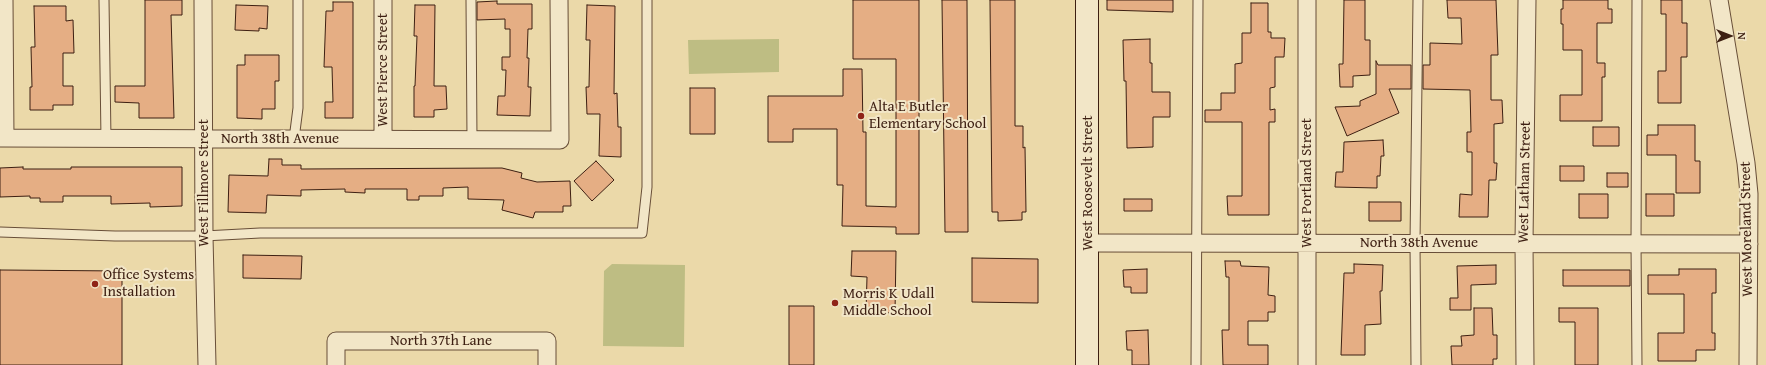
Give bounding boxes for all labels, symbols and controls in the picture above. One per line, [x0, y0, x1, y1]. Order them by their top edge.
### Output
street label: West Pierce Street [374, 13, 392, 127]
north arrow [1710, 16, 1750, 56]
text: N [1734, 32, 1750, 40]
place label: Alta E Butler Elementary School [869, 98, 987, 133]
marker: Alta E Butler Elementary School [856, 111, 866, 121]
street label: West Roosevelt Street [1079, 115, 1097, 251]
street label: West Portland Street [1298, 118, 1316, 248]
street label: West Fillmore Street [195, 119, 213, 247]
street label: West Latham Street [1515, 121, 1535, 243]
street label: North 38th Avenue [221, 130, 339, 148]
street label: West Moreland Street [1737, 161, 1757, 297]
street label: North 38th Avenue [1360, 234, 1478, 252]
place label: Office Systems Installation [103, 266, 194, 301]
marker: Office Systems Installation [90, 279, 100, 289]
place label: Morris K Udall Middle School [843, 285, 934, 320]
marker: Morris K Udall Middle School [830, 298, 840, 308]
street label: North 37th Lane [390, 332, 492, 350]

